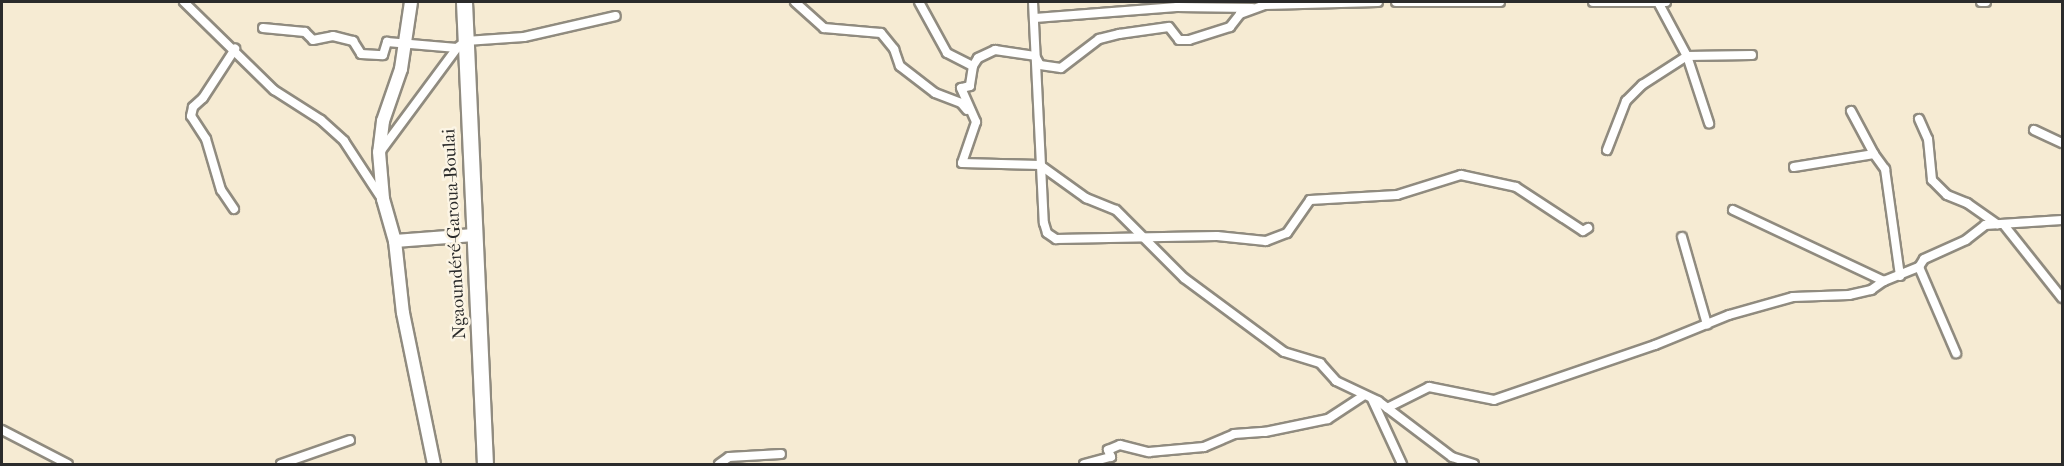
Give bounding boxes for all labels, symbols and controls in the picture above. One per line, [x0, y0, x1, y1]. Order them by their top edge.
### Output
street label: Ngaoundéré-Garoua-Boulai [439, 128, 471, 340]

